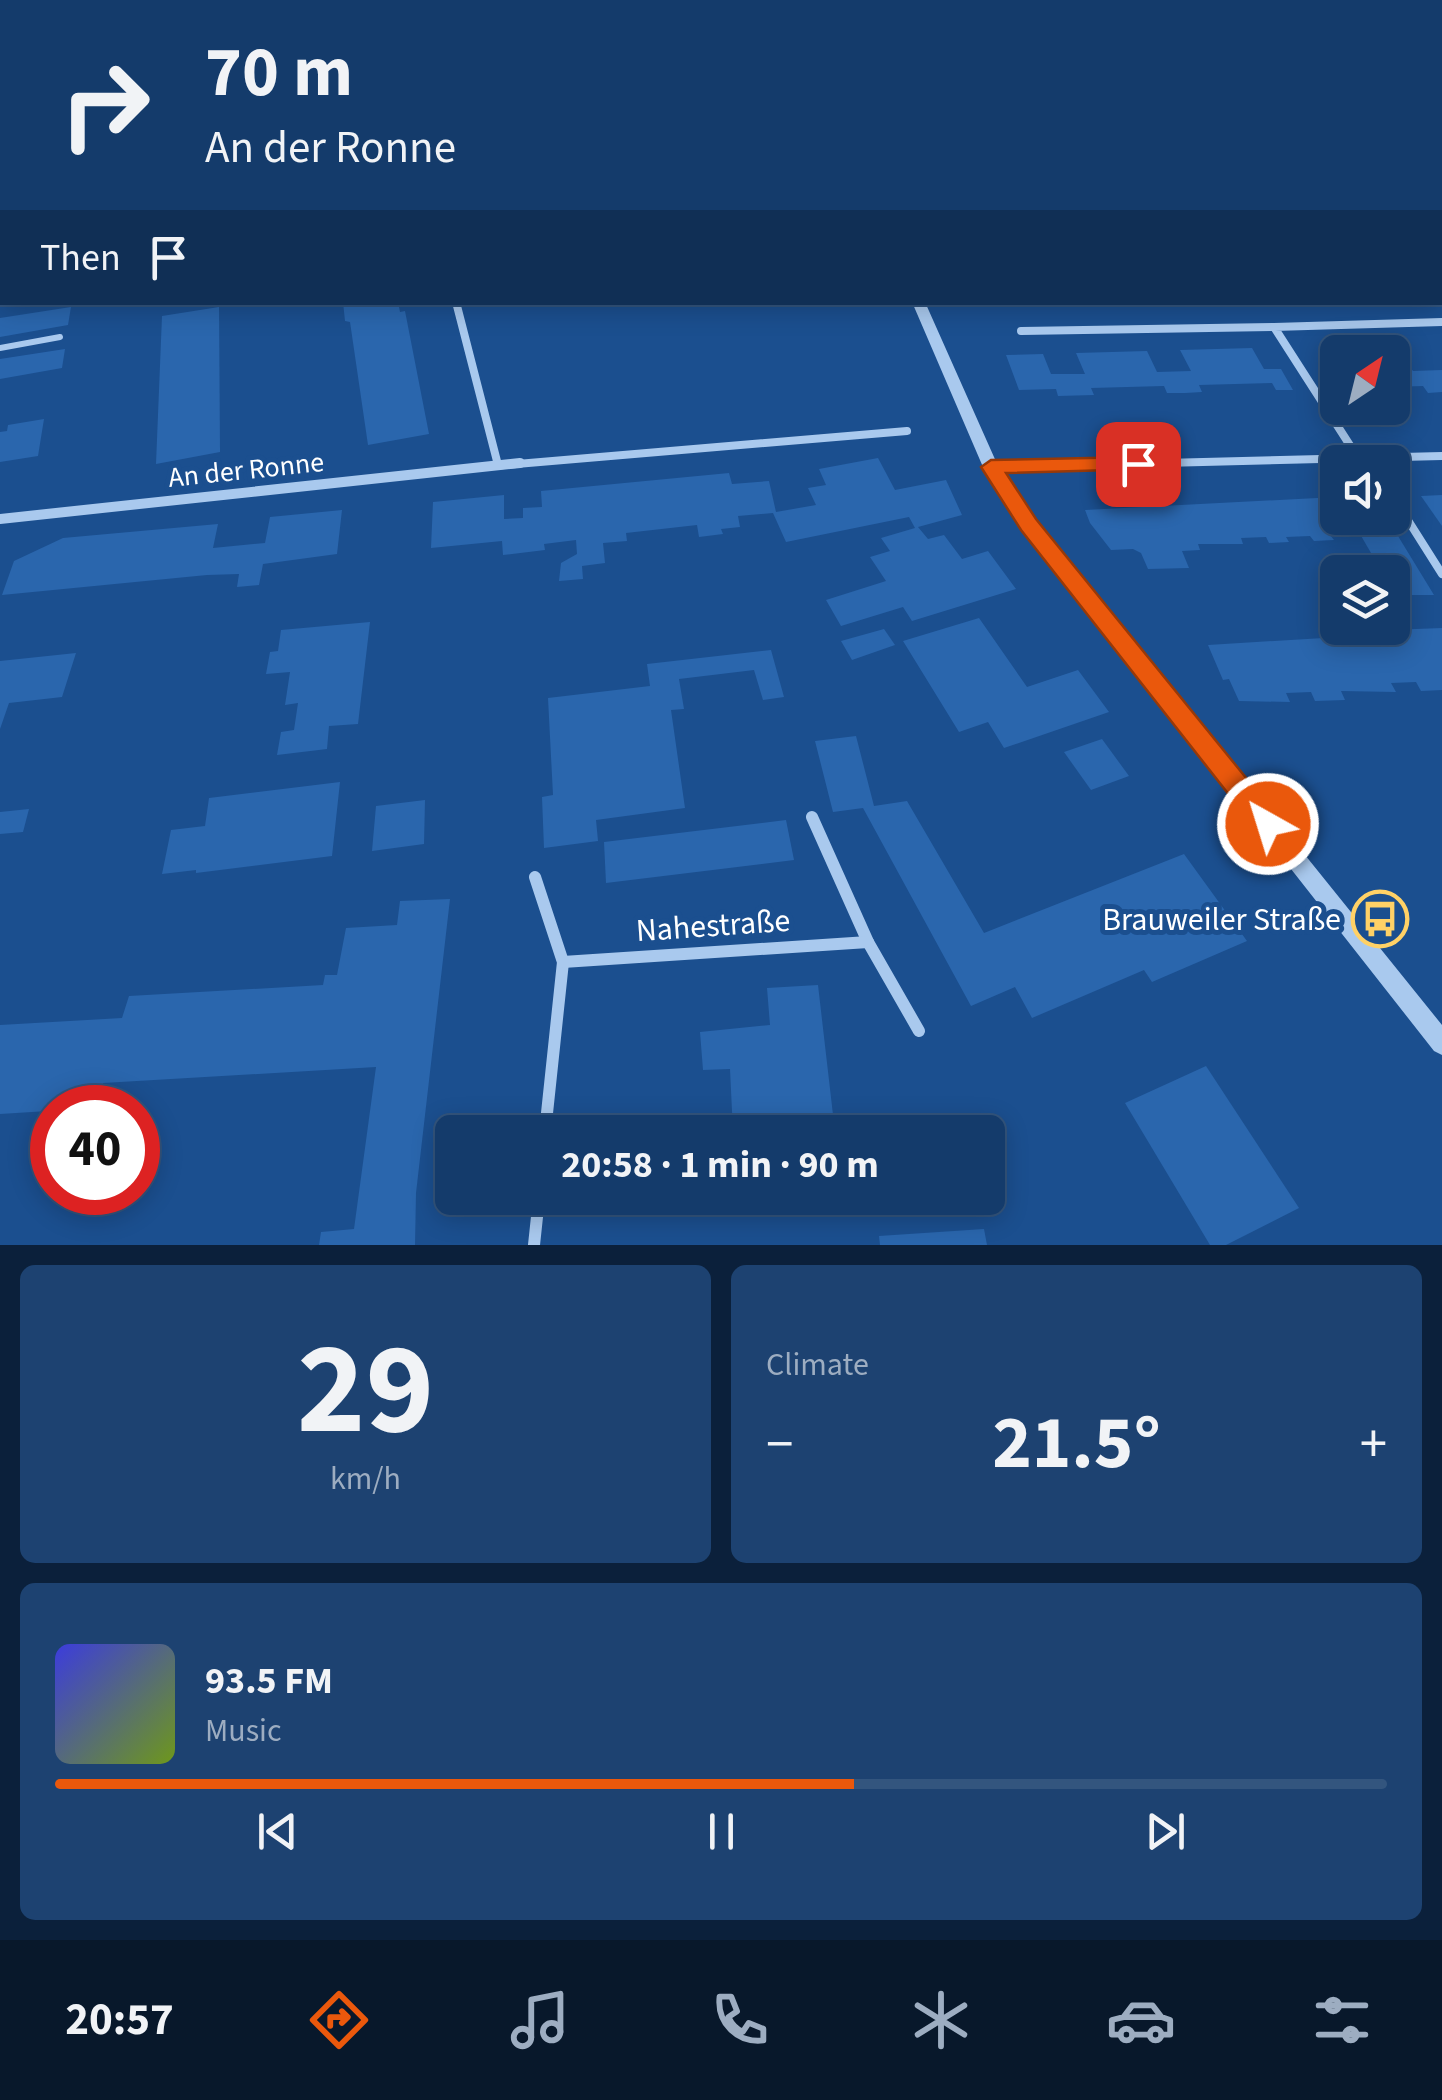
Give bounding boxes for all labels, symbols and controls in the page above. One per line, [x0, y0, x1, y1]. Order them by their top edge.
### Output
text: 70 m [205, 23, 353, 123]
icon: right [40, 40, 170, 170]
text: An der Ronne [205, 116, 456, 180]
icon: arrive [141, 230, 196, 285]
text: Then [40, 231, 121, 285]
north arrow [1320, 335, 1410, 425]
map controls [1320, 335, 1410, 645]
pin [1096, 422, 1181, 507]
icon: arrive [1111, 437, 1166, 492]
street label: An der Ronne [166, 442, 326, 498]
button: sound [1320, 445, 1410, 535]
button: layers [1320, 555, 1410, 645]
position arrow [1216, 772, 1320, 876]
bus stop icon: Brauweiler Straße [1350, 889, 1410, 949]
place label: Brauweiler Straße [1102, 897, 1341, 943]
street label: Nahestraße [634, 898, 792, 954]
speed limit sign: 40 [30, 1085, 160, 1215]
text: 20:58 · 1 min · 90 m [561, 1138, 879, 1192]
text: 29 [297, 1298, 434, 1483]
text: Climate [766, 1342, 869, 1388]
text: 21.5° [992, 1390, 1161, 1497]
text: − [766, 1406, 793, 1484]
text: + [1360, 1406, 1387, 1484]
text: km/h [330, 1456, 401, 1502]
text: 93.5 FM [205, 1654, 333, 1708]
text: Music [205, 1708, 282, 1754]
icon: previous [250, 1804, 305, 1859]
icon: pause [694, 1804, 749, 1859]
icon: next [1138, 1804, 1193, 1859]
icon: directions [304, 1985, 374, 2055]
icon: music [505, 1985, 575, 2055]
icon: phone [705, 1985, 775, 2055]
icon: climate [906, 1985, 976, 2055]
icon: car [1106, 1985, 1176, 2055]
icon: filters [1307, 1985, 1377, 2055]
text: 20:57 [65, 1988, 174, 2052]

